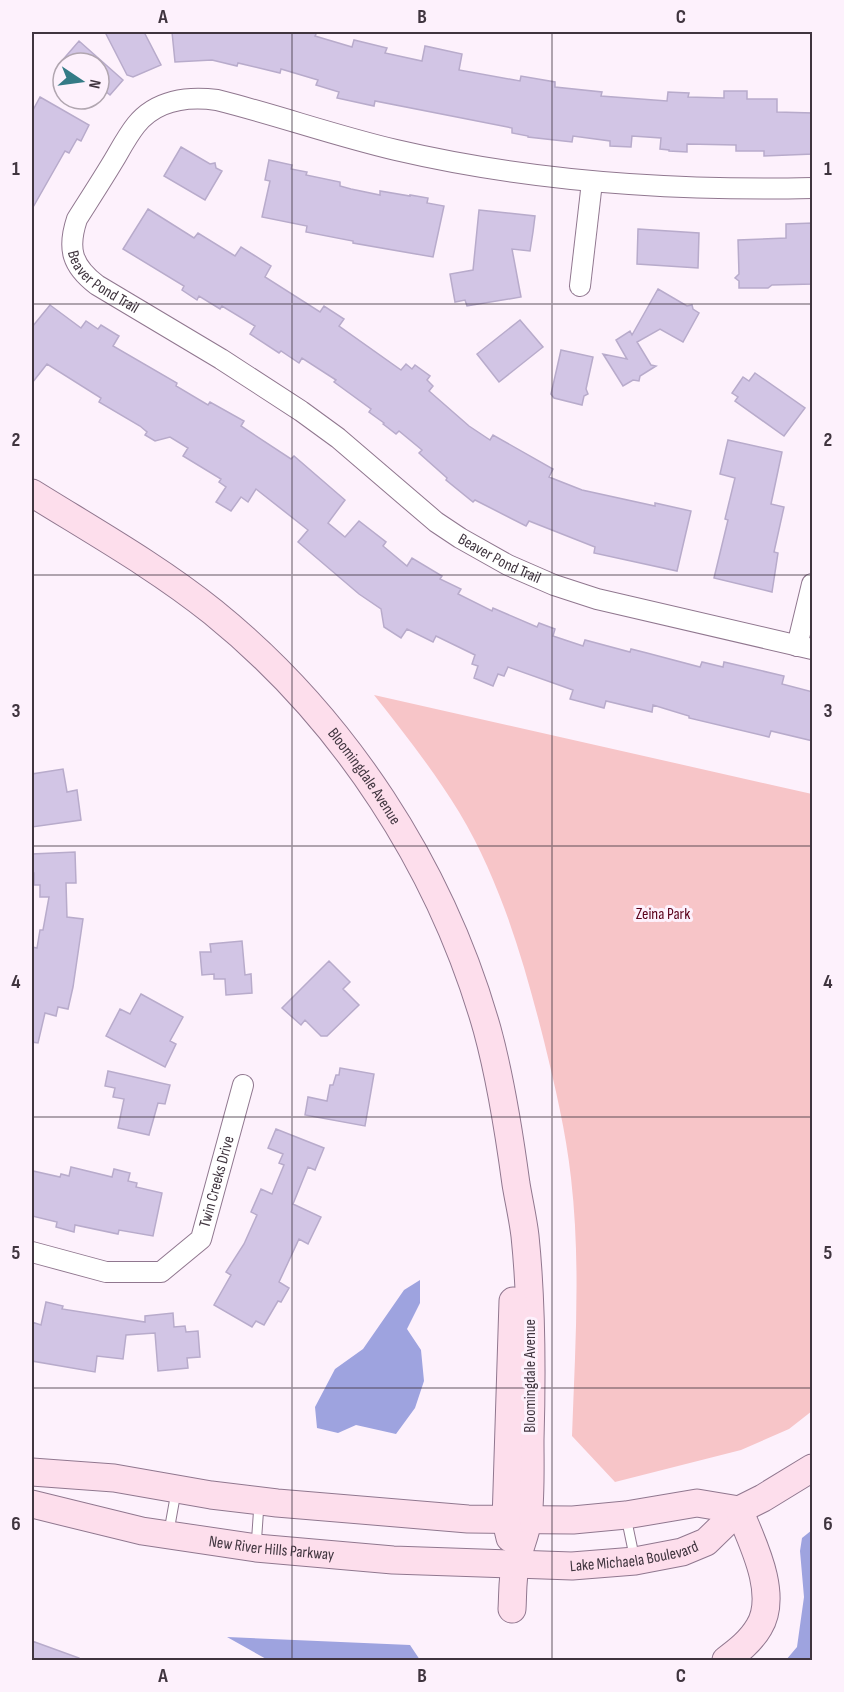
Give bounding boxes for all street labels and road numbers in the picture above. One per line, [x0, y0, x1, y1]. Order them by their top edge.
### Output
street label: Beaver Pond Trail [63, 248, 143, 317]
street label: Beaver Pond Trail [455, 529, 544, 588]
street label: Bloomingdale Avenue [324, 724, 405, 828]
street label: Twin Creeks Drive [195, 1134, 238, 1230]
street label: Bloomingdale Avenue [521, 1319, 540, 1433]
street label: New River Hills Parkway [208, 1532, 335, 1564]
street label: Lake Michaela Boulevard [569, 1537, 701, 1576]

